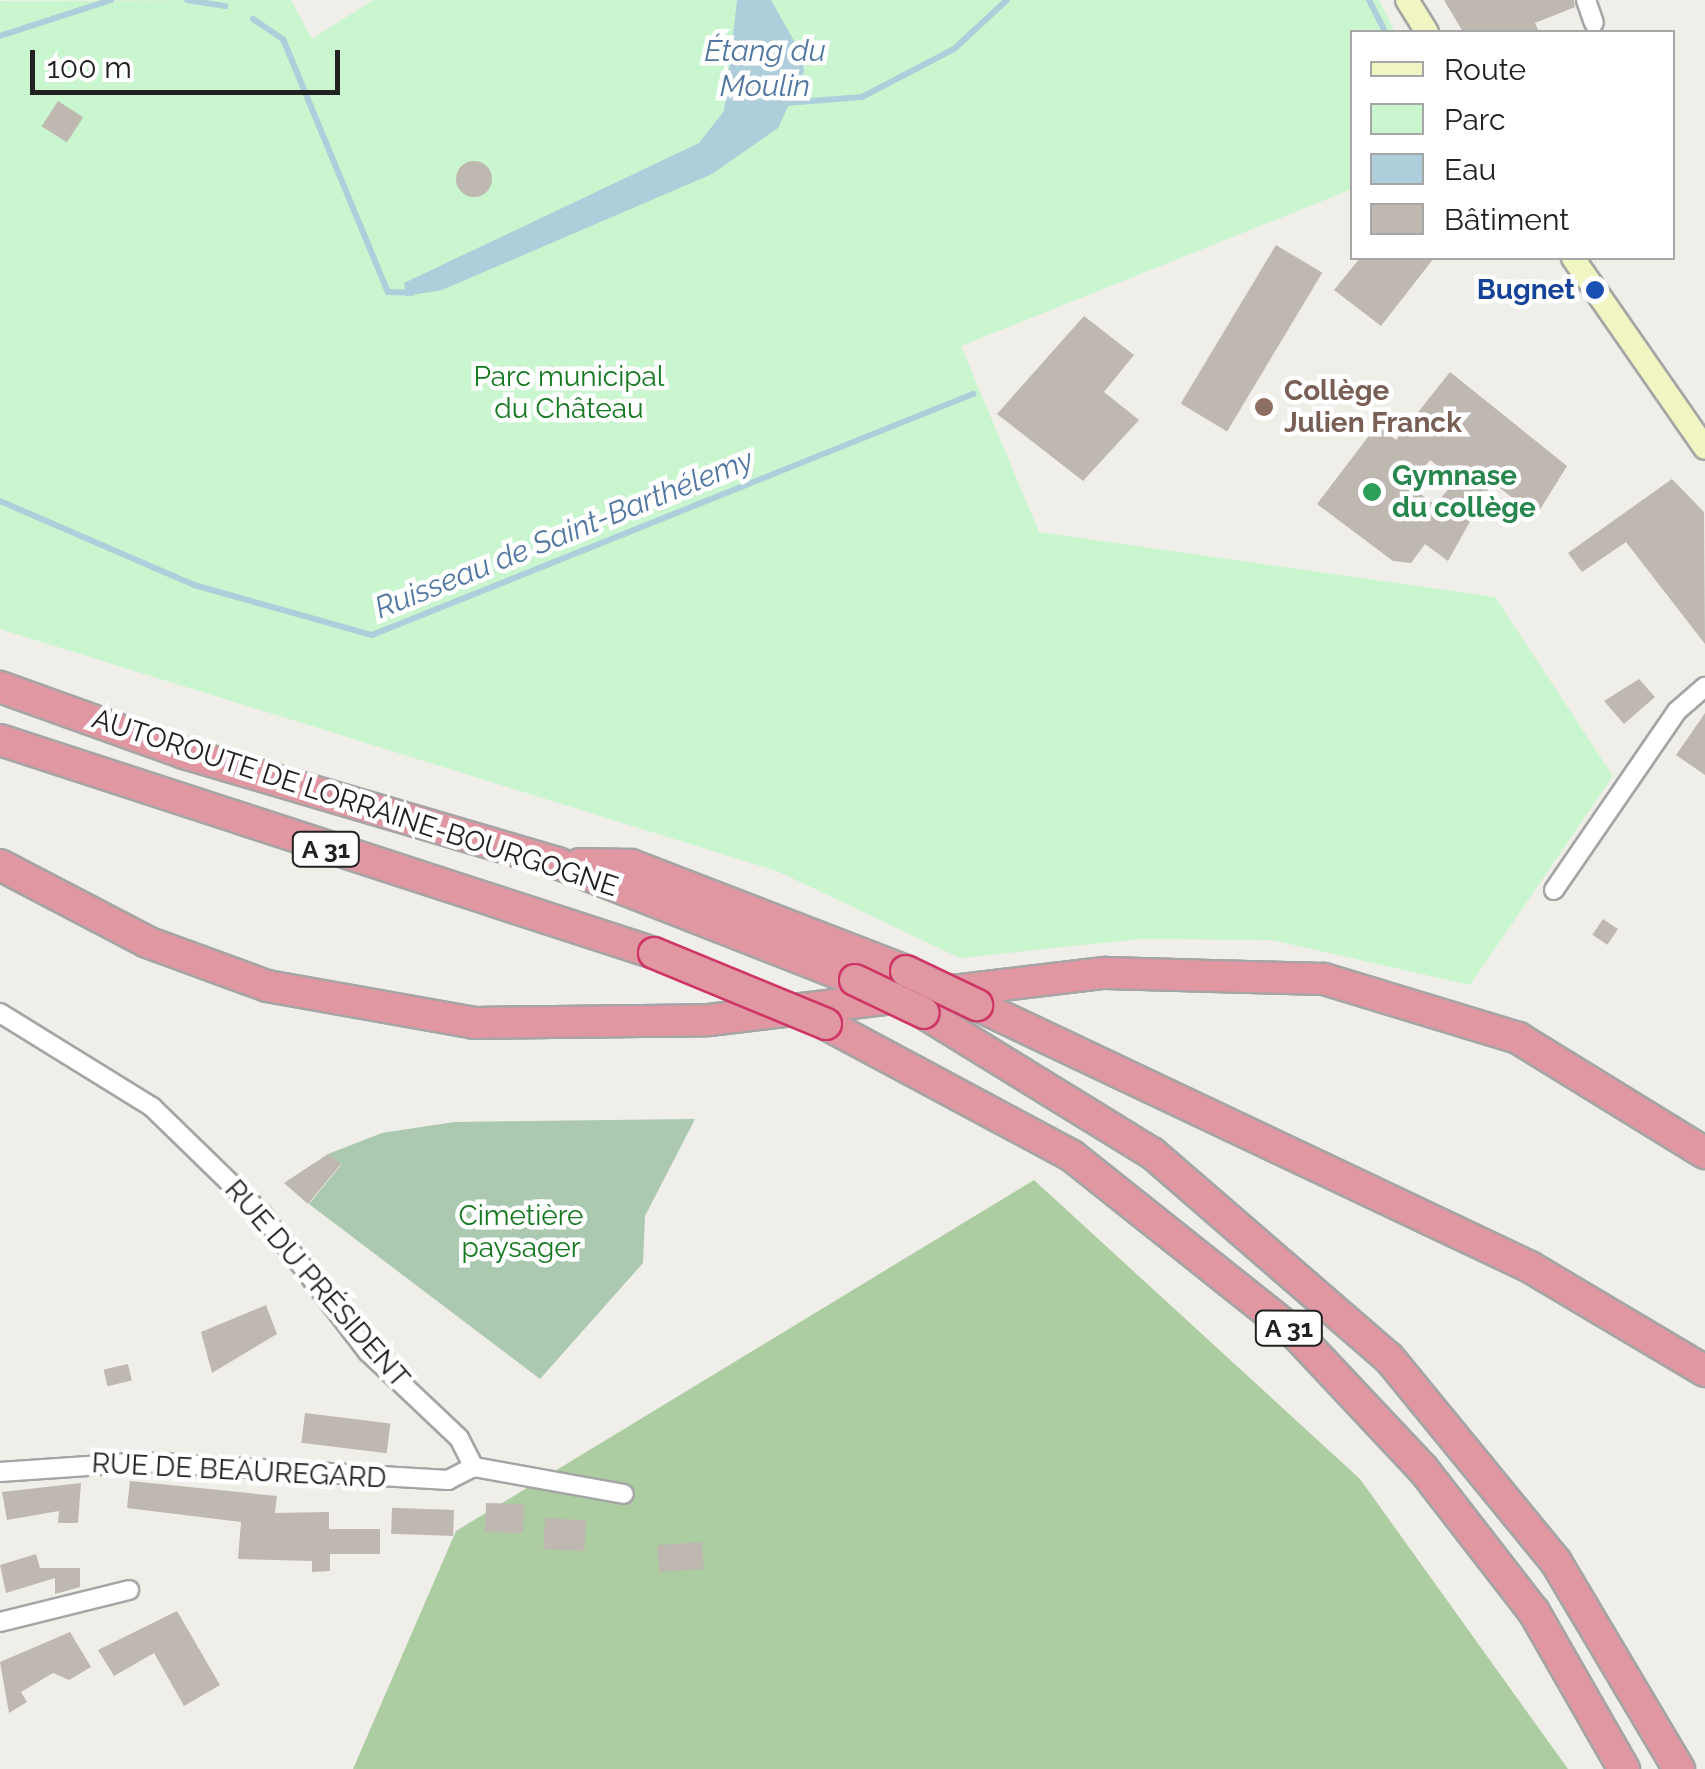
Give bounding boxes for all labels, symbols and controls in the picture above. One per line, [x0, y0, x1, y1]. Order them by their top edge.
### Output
scale bar [35, 30, 345, 92]
legend [1350, 30, 1675, 260]
water label: Étang du Moulin [704, 33, 826, 104]
text: 100 m [47, 50, 132, 85]
text: Route [1444, 52, 1526, 87]
text: Parc [1444, 102, 1505, 137]
text: Eau [1444, 152, 1496, 187]
text: Bâtiment [1444, 202, 1569, 237]
place label: Bugnet [1477, 273, 1575, 307]
marker: Bugnet [1584, 279, 1606, 301]
park label: Parc municipal du Château [474, 360, 664, 426]
place label: Collège Julien Franck [1284, 374, 1462, 440]
marker: Collège Julien Franck [1253, 396, 1275, 418]
water label: Ruisseau de Saint-Barthélemy [370, 442, 758, 626]
place label: Gymnase du collège [1392, 459, 1536, 525]
marker: Gymnase du collège [1361, 481, 1383, 503]
street label: AUTOROUTE DE LORRAINE-BOURGOGNE [88, 702, 622, 904]
road number: A 31 [291, 829, 361, 869]
street label: RUE DU PRÉSIDENT [218, 1173, 416, 1395]
park label: Cimetière paysager [458, 1199, 584, 1265]
road number: A 31 [1254, 1308, 1324, 1348]
street label: RUE DE BEAUREGARD [91, 1447, 387, 1495]

